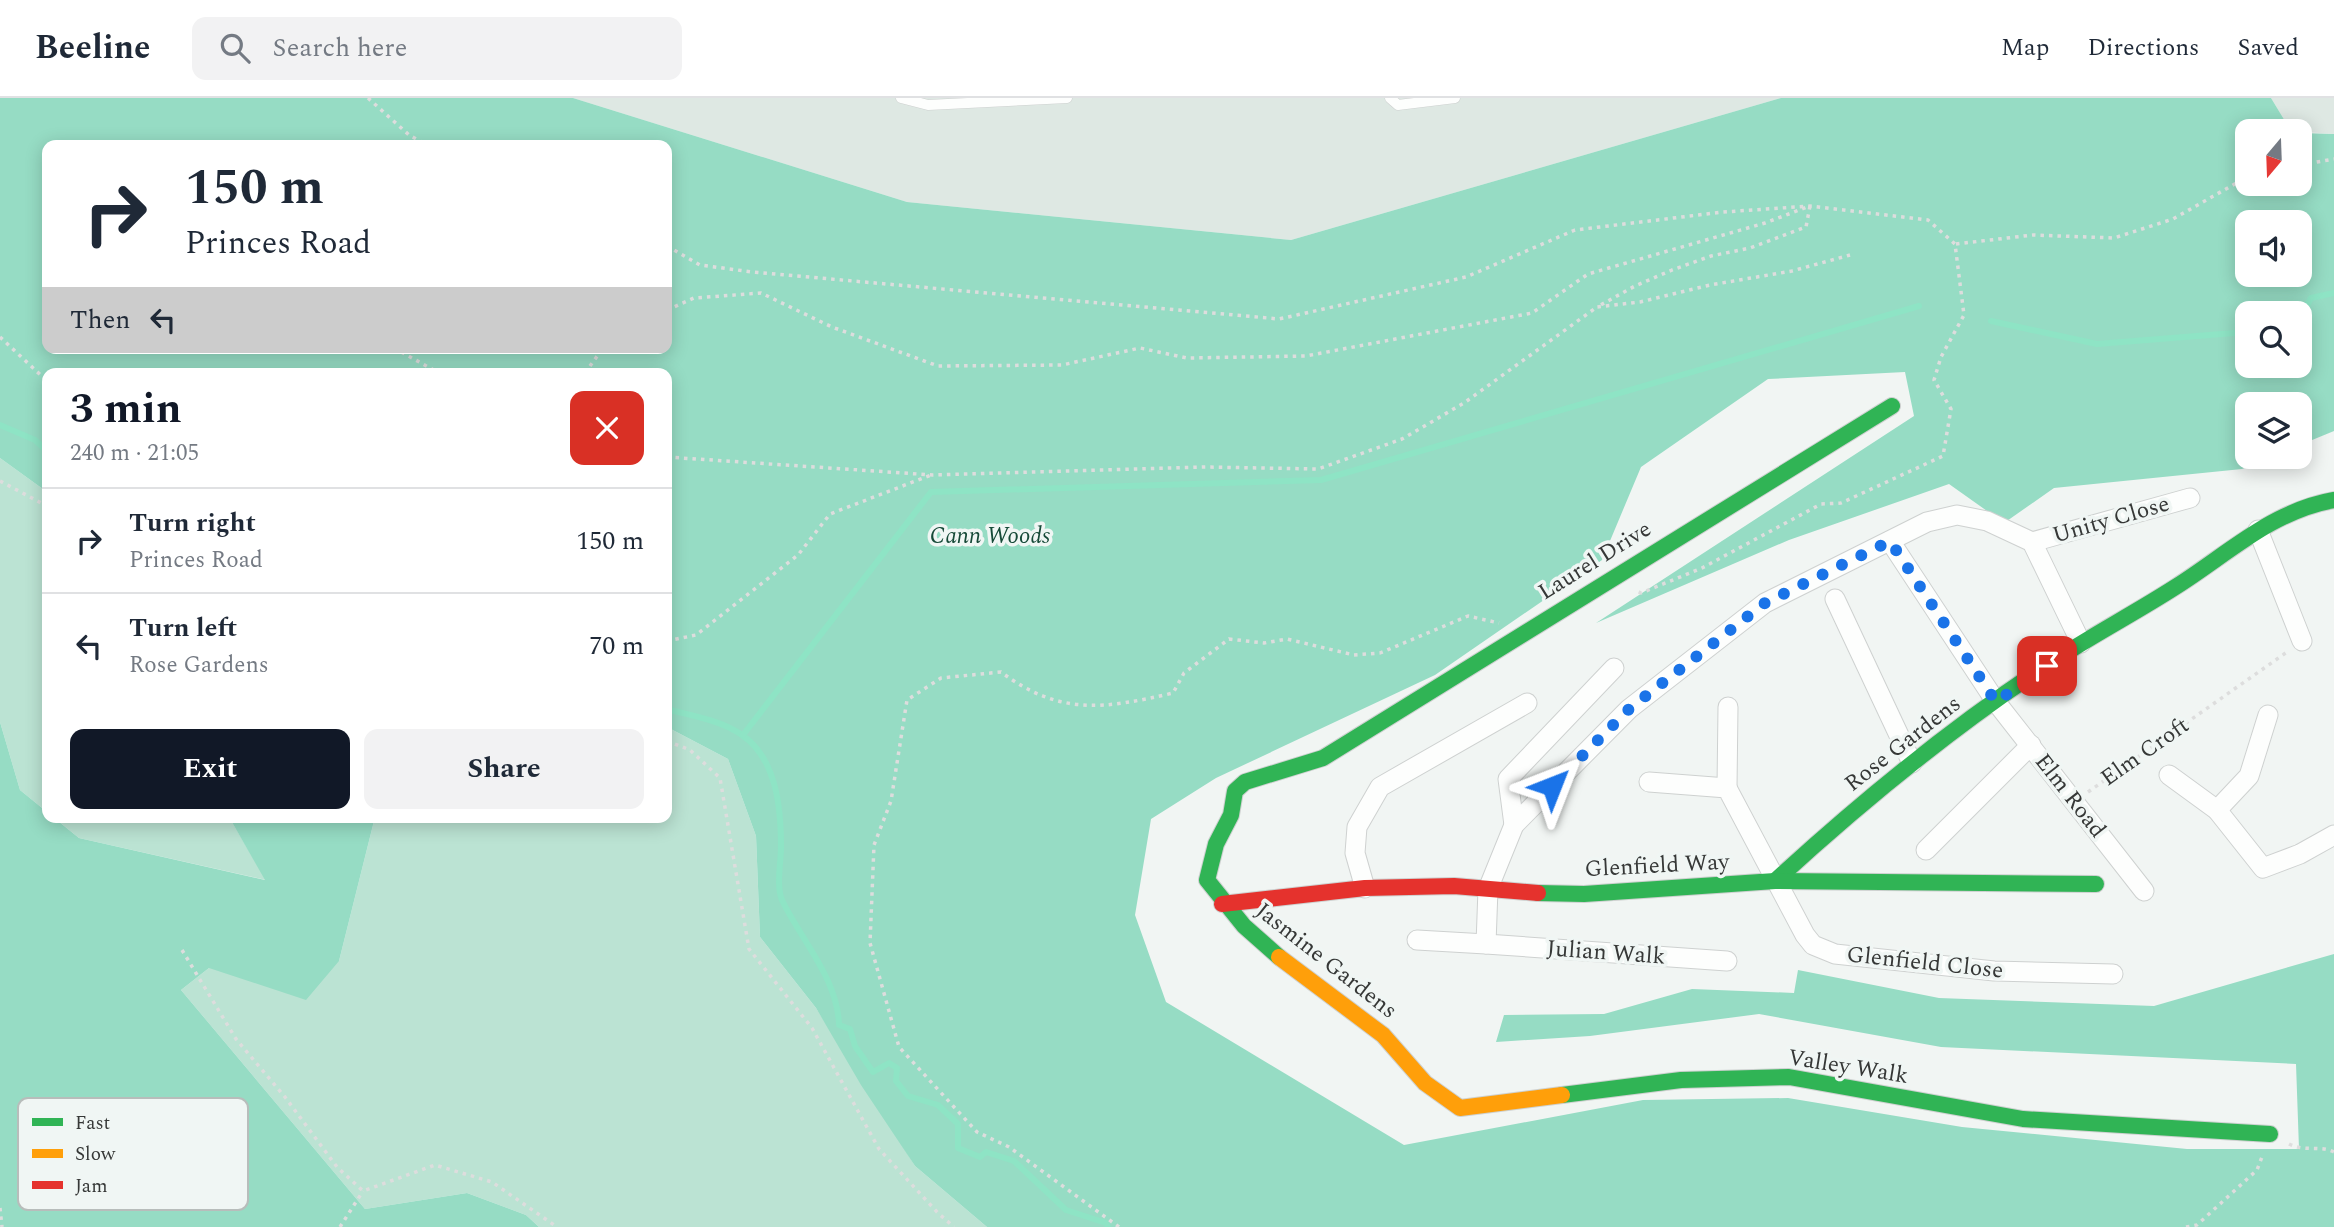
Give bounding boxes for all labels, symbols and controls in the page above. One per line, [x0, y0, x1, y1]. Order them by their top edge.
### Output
search box [192, 17, 682, 80]
text: Beeline [35, 23, 150, 73]
text: Search here [272, 28, 407, 68]
icon: search [216, 29, 254, 67]
text: Map [2001, 30, 2049, 66]
text: Directions [2087, 30, 2199, 66]
text: Saved [2237, 30, 2299, 66]
north arrow [2235, 119, 2312, 196]
map controls [2235, 119, 2312, 469]
text: 150 m [185, 151, 324, 226]
icon: right [70, 168, 161, 259]
button: sound [2235, 210, 2312, 287]
text: Princes Road [185, 219, 371, 268]
text: Then [70, 300, 130, 340]
icon: left [144, 301, 182, 339]
button: search [2235, 301, 2312, 378]
text: 3 min [70, 378, 182, 441]
button: close [570, 391, 644, 465]
button: layers [2235, 392, 2312, 469]
text: 240 m · 21:05 [70, 436, 199, 471]
street label: Unity Close [2048, 487, 2174, 553]
text: Turn right [129, 503, 256, 543]
street label: Laurel Drive [1532, 512, 1658, 610]
park label: Cann Woods [930, 519, 1050, 554]
text: 150 m [576, 521, 644, 561]
icon: right [70, 522, 108, 560]
text: Princes Road [129, 543, 263, 578]
text: Turn left [129, 608, 237, 648]
text: 70 m [589, 626, 644, 666]
icon: left [70, 627, 108, 665]
pin [2017, 636, 2077, 696]
icon: arrive [2028, 647, 2066, 685]
text: Rose Gardens [129, 648, 269, 683]
street label: Rose Gardens [1837, 687, 1969, 801]
street label: Elm Croft [2093, 709, 2197, 795]
button: Exit [70, 729, 350, 809]
button: Share [364, 729, 644, 809]
street label: Elm Road [2026, 746, 2114, 846]
position arrow [1515, 749, 1589, 823]
street label: Glenfield Way [1584, 845, 1731, 887]
street label: Jasmine Gardens [1247, 894, 1405, 1028]
street label: Julian Walk [1546, 931, 1667, 975]
street label: Glenfield Close [1845, 937, 2005, 989]
street label: Valley Walk [1785, 1040, 1911, 1094]
legend [18, 1098, 248, 1210]
text: Fast [75, 1109, 111, 1138]
text: Slow [75, 1140, 116, 1169]
text: Jam [75, 1172, 107, 1201]

